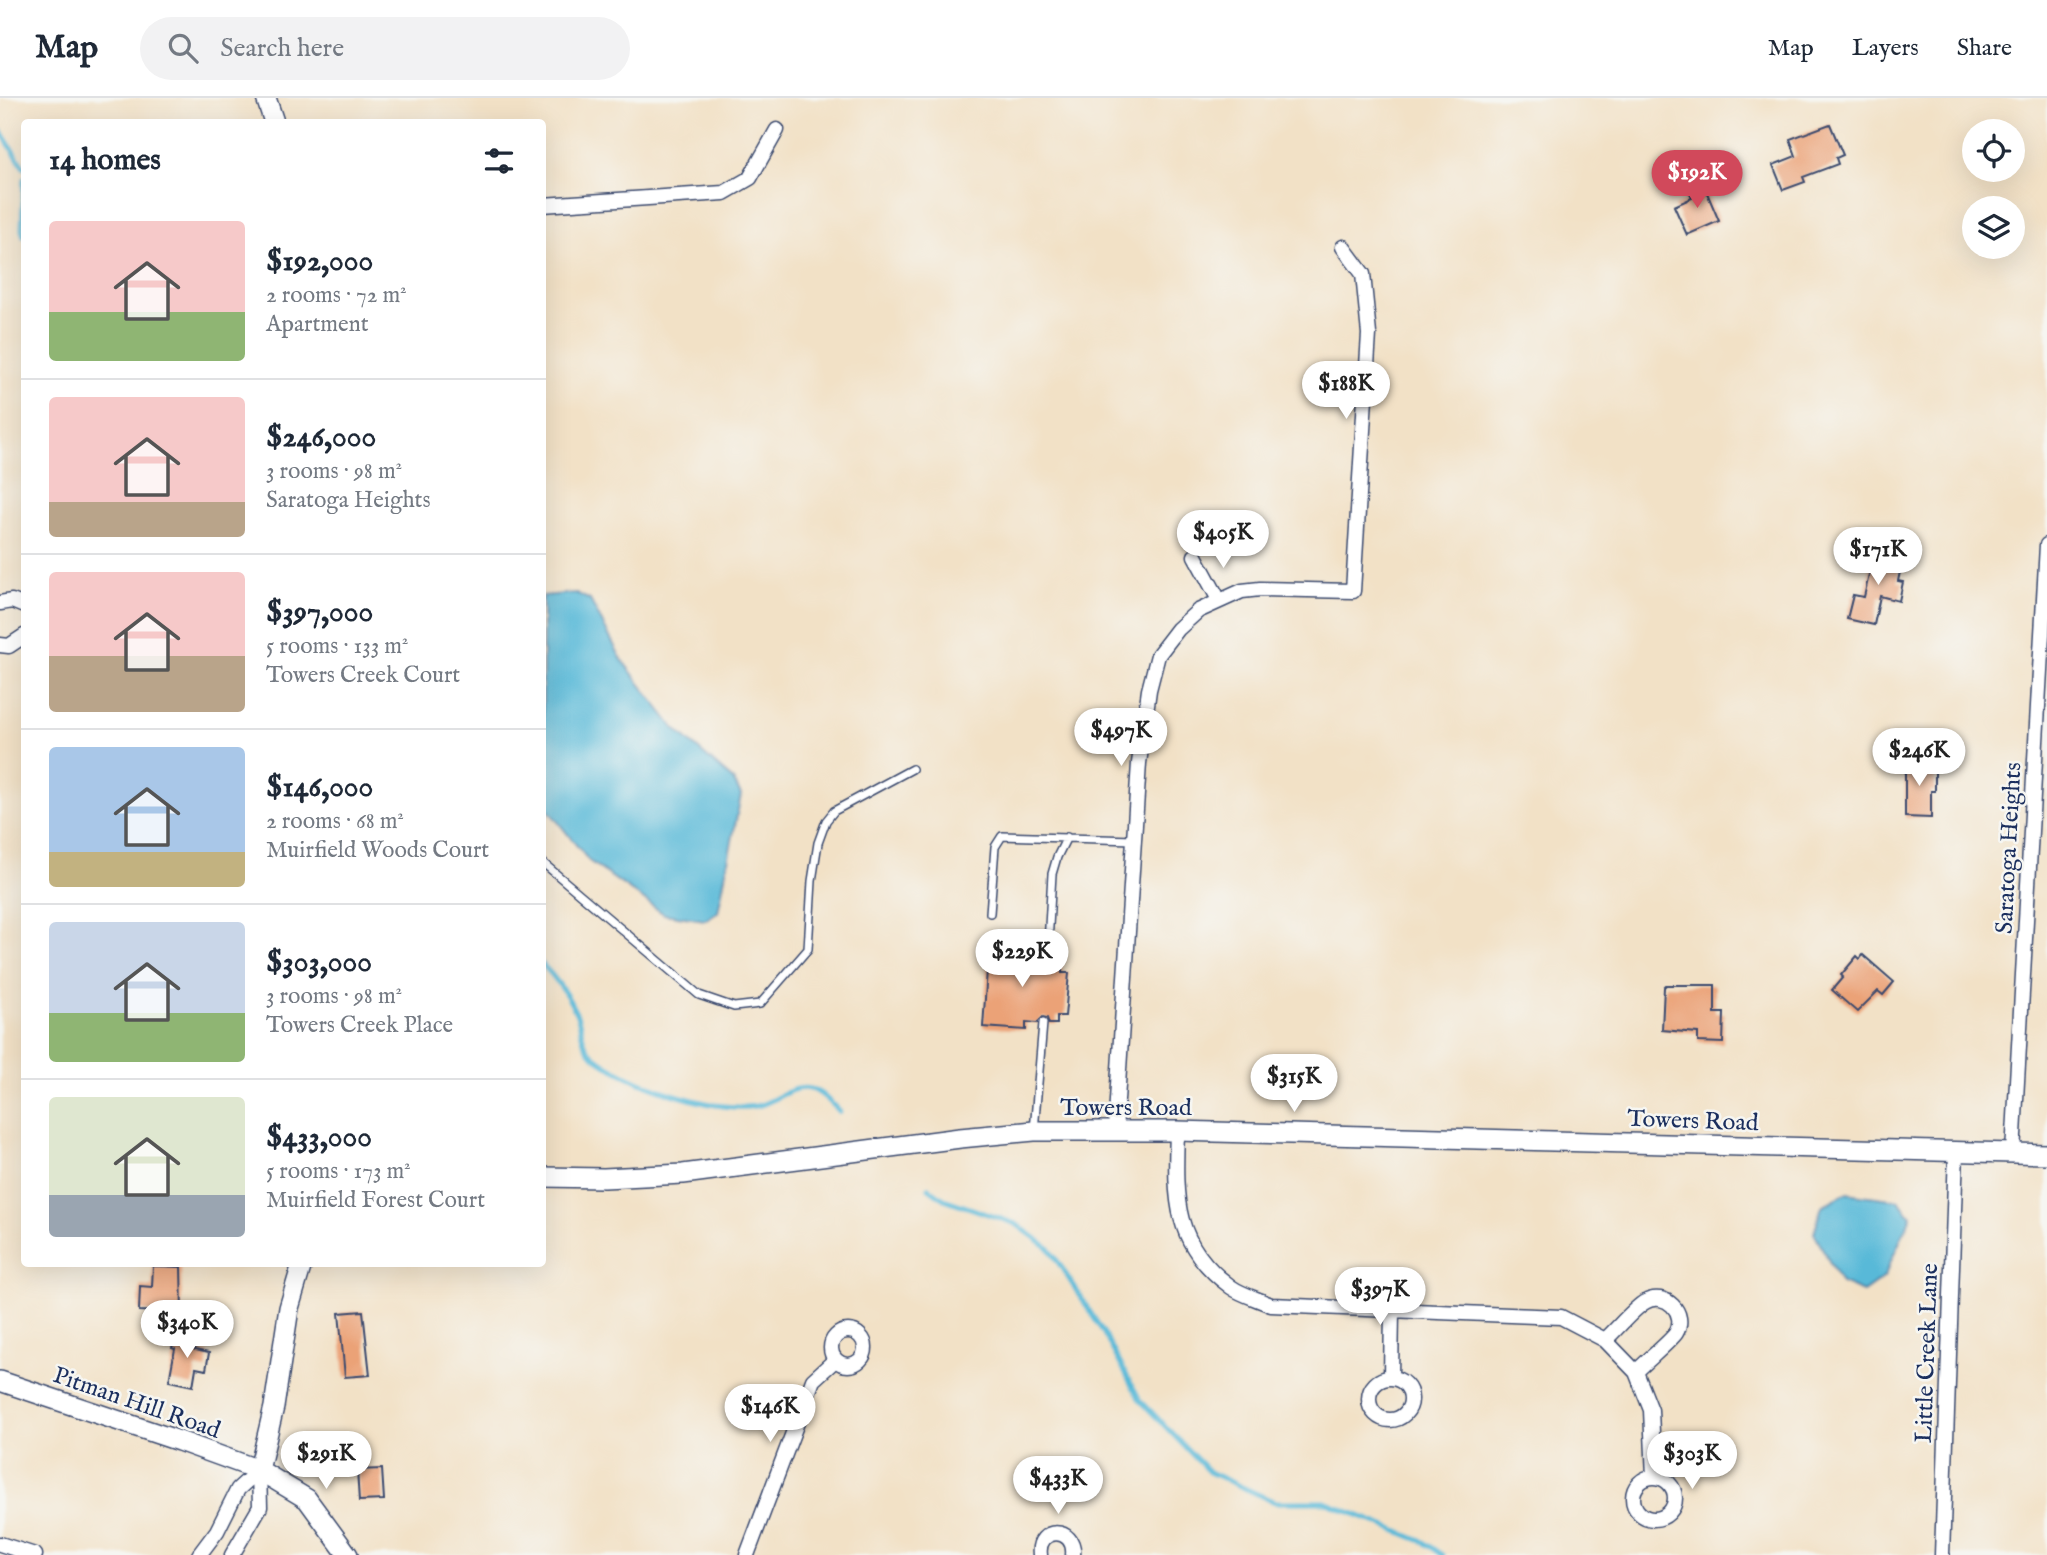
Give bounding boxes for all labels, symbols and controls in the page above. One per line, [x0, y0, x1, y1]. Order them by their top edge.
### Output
search box [140, 17, 630, 80]
text: Map [35, 27, 98, 69]
icon: search [164, 29, 202, 67]
text: Search here [220, 32, 344, 65]
text: Map [1768, 33, 1814, 64]
text: Layers [1852, 33, 1919, 64]
text: Share [1957, 33, 2012, 64]
map controls [1962, 119, 2025, 259]
button: locate [1962, 119, 2025, 182]
text: 14 homes [49, 142, 161, 180]
icon: filters [480, 142, 518, 180]
pin: $192K [1648, 150, 1746, 210]
text: $192K [1668, 158, 1726, 187]
button: layers [1962, 196, 2025, 259]
text: $192,000 [266, 243, 373, 281]
icon: home [105, 249, 189, 333]
text: 2 rooms · 72 m² [266, 281, 407, 310]
text: Apartment [266, 310, 369, 339]
pin: $188K [1297, 362, 1395, 421]
text: $188K [1318, 369, 1374, 398]
text: $246,000 [266, 419, 376, 457]
icon: home [105, 425, 189, 509]
text: 3 rooms · 98 m² [266, 457, 402, 486]
text: Saratoga Heights [266, 486, 431, 515]
pin: $405K [1174, 510, 1272, 570]
text: $405K [1193, 518, 1253, 547]
pin: $171K [1829, 528, 1927, 587]
text: $171K [1849, 535, 1907, 564]
text: $397,000 [266, 594, 373, 632]
icon: home [105, 600, 189, 684]
text: 5 rooms · 133 m² [266, 632, 409, 661]
text: Towers Creek Court [266, 661, 460, 690]
pin: $497K [1072, 708, 1170, 768]
text: $497K [1090, 716, 1152, 745]
pin: $246K [1870, 728, 1968, 788]
text: $246K [1888, 736, 1950, 765]
street label: Saratoga Heights [1990, 762, 2029, 935]
text: $146,000 [266, 769, 373, 807]
icon: home [105, 775, 189, 859]
text: 2 rooms · 68 m² [266, 807, 404, 836]
text: Muirfield Woods Court [266, 836, 489, 865]
pin: $229K [973, 930, 1071, 989]
text: $229K [992, 937, 1053, 966]
text: $303,000 [266, 944, 372, 982]
icon: home [105, 950, 189, 1034]
text: 3 rooms · 98 m² [266, 982, 402, 1011]
text: Towers Creek Place [266, 1011, 453, 1040]
pin: $315K [1245, 1054, 1343, 1114]
text: $315K [1267, 1062, 1321, 1091]
street label: Towers Road [1060, 1093, 1192, 1124]
street label: Towers Road [1627, 1104, 1759, 1139]
text: $433,000 [266, 1119, 372, 1157]
icon: home [105, 1125, 189, 1209]
text: 5 rooms · 173 m² [266, 1157, 411, 1186]
text: Muirfield Forest Court [266, 1186, 485, 1215]
street label: Little Creek Lane [1909, 1263, 1946, 1443]
pin: $397K [1331, 1268, 1429, 1327]
text: $397K [1351, 1275, 1409, 1304]
pin: $340K [138, 1300, 236, 1360]
text: $340K [157, 1308, 217, 1337]
street label: Pitman Hill Road [49, 1360, 225, 1447]
pin: $146K [721, 1384, 819, 1444]
text: $146K [741, 1392, 799, 1421]
pin: $291K [277, 1432, 375, 1491]
pin: $303K [1643, 1432, 1741, 1491]
text: $291K [297, 1439, 355, 1468]
text: $303K [1663, 1439, 1721, 1468]
pin: $433K [1009, 1456, 1107, 1516]
text: $433K [1029, 1464, 1087, 1493]

